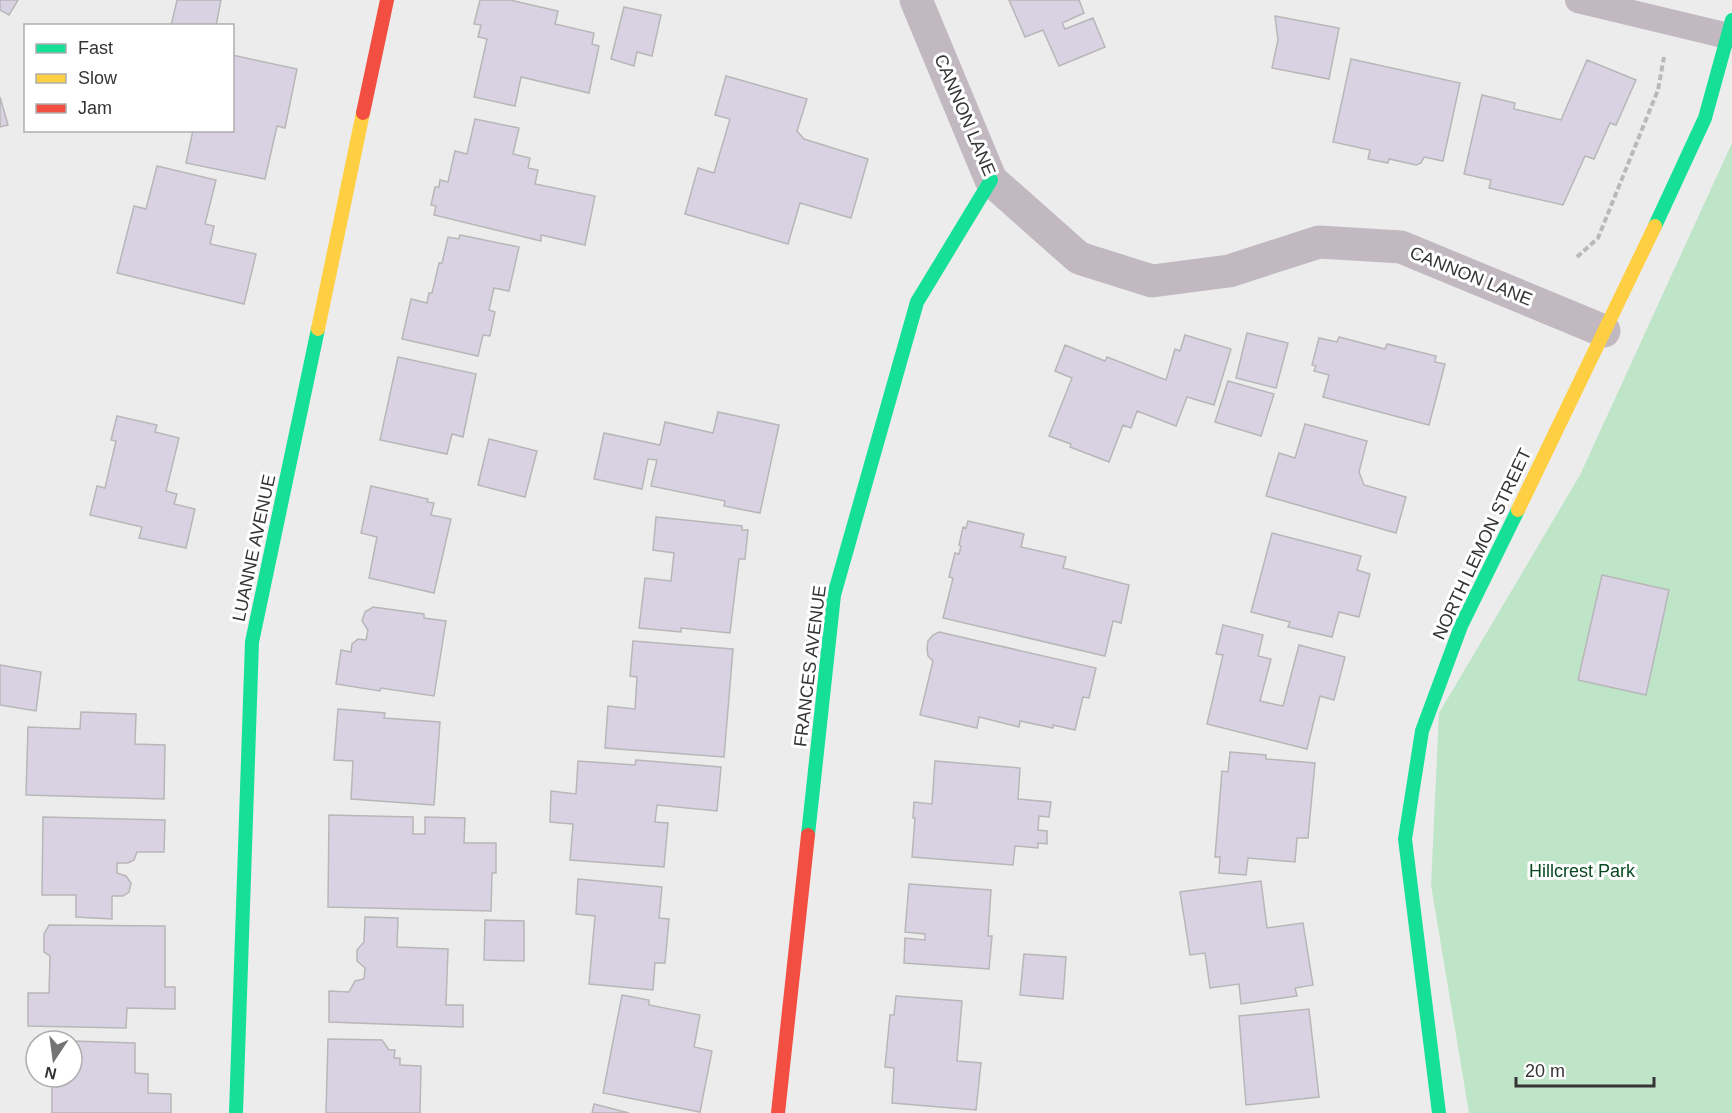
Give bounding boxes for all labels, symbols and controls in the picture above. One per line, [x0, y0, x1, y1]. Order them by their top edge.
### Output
legend [24, 24, 234, 132]
text: Fast [78, 38, 113, 58]
street label: CANNON LANE [930, 51, 1000, 179]
text: Slow [78, 68, 118, 88]
text: Jam [78, 98, 112, 118]
street label: CANNON LANE [1407, 242, 1535, 310]
street label: NORTH LEMON STREET [1429, 445, 1535, 643]
street label: LUANNE AVENUE [229, 473, 279, 623]
street label: FRANCES AVENUE [790, 584, 830, 748]
park label: Hillcrest Park [1529, 861, 1636, 881]
north arrow [24, 1029, 84, 1089]
scale bar [1516, 1050, 1654, 1088]
text: 20 m [1525, 1061, 1565, 1081]
text: N [43, 1064, 58, 1083]

